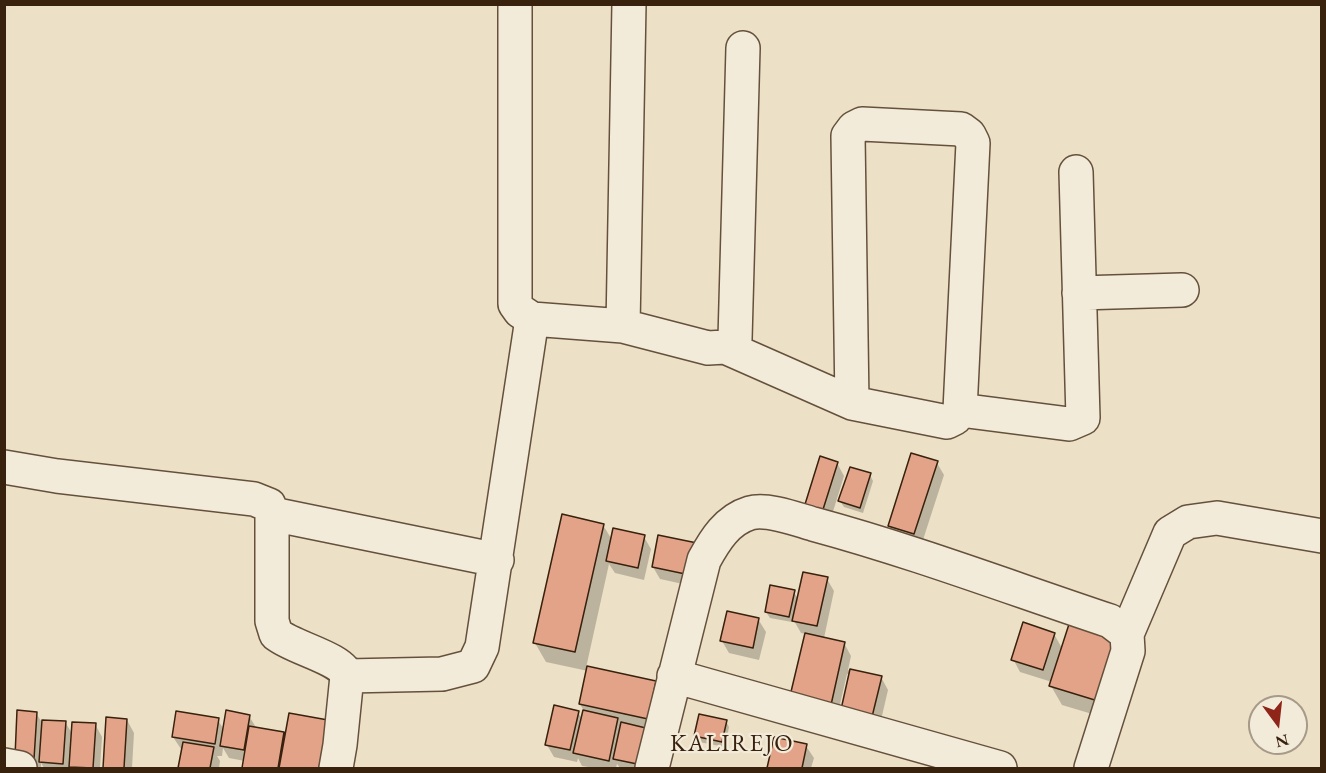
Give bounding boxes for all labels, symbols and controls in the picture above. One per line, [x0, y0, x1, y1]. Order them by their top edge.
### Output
north arrow [1248, 695, 1308, 755]
text: N [1273, 729, 1291, 753]
district label: KALIREJO [670, 730, 794, 758]

